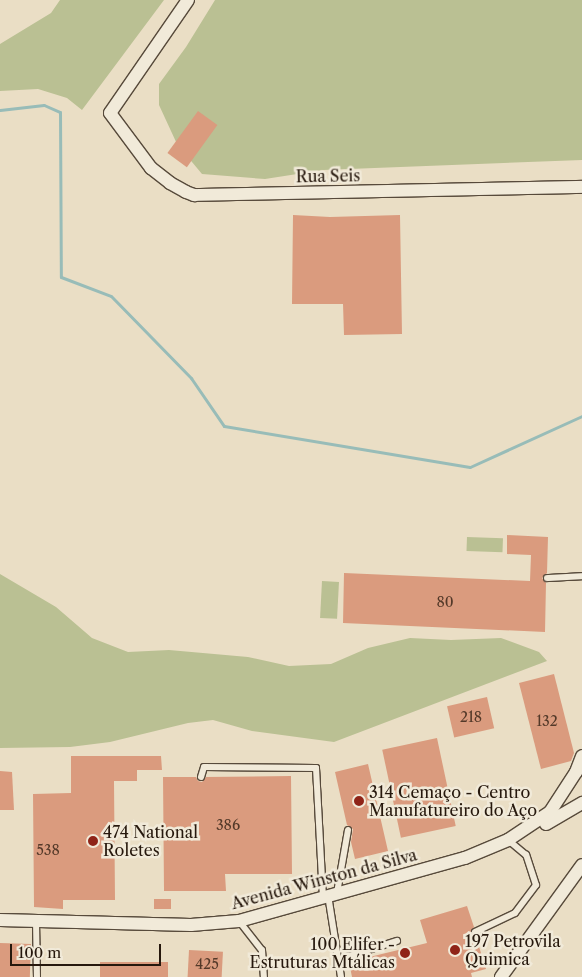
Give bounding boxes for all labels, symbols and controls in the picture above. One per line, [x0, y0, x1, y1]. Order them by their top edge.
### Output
street label: Rua Seis [296, 166, 360, 186]
house number: 80 [436, 594, 454, 610]
house number: 218 [460, 709, 482, 725]
house number: 132 [536, 713, 558, 729]
place label: 314 Cemaço - Centro Manufatureiro do Aço [369, 782, 538, 820]
marker: 314 Cemaço - Centro Manufatureiro do Aço [353, 795, 365, 807]
house number: 386 [216, 817, 240, 833]
place label: 474 National Roletes [103, 822, 198, 860]
marker: 474 National Roletes [87, 835, 99, 847]
house number: 538 [36, 842, 60, 858]
street label: Avenida Winston da Silva [229, 845, 419, 913]
place label: 197 Petrovila Quimica [465, 931, 561, 969]
scale bar [12, 934, 164, 966]
place label: 100 Elifer - Estruturas Mtálicas [250, 934, 395, 972]
text: 100 m [18, 943, 61, 962]
marker: 197 Petrovila Quimica [449, 944, 461, 956]
marker: 100 Elifer - Estruturas Mtálicas [399, 947, 411, 959]
house number: 425 [195, 956, 219, 972]

